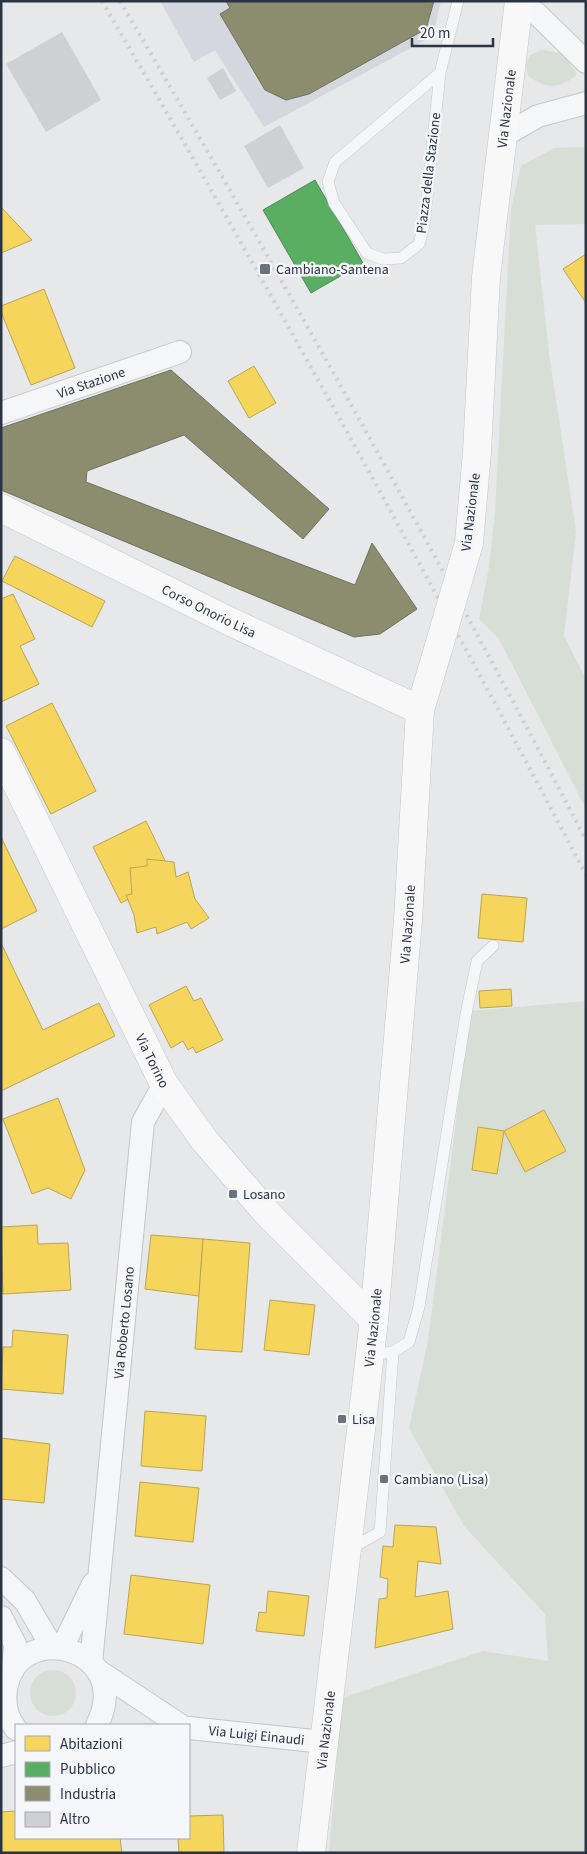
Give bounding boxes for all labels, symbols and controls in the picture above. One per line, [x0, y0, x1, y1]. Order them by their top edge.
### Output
scale bar [412, 15, 493, 47]
text: 20 m [420, 23, 450, 44]
street label: Via Nazionale [492, 68, 522, 149]
street label: Piazza della Stazione [412, 111, 446, 235]
place label: Cambiano-Santena [276, 260, 389, 280]
marker: Cambiano-Santena [258, 262, 272, 276]
street label: Via Stazione [54, 362, 128, 404]
street label: Via Nazionale [456, 472, 486, 552]
street label: Corso Onorio Lisa [158, 580, 259, 643]
street label: Via Nazionale [395, 884, 421, 964]
street label: Via Torino [130, 1031, 174, 1092]
place label: Losano [243, 1185, 285, 1205]
marker: Losano [227, 1188, 239, 1200]
street label: Via Roberto Losano [109, 1266, 140, 1380]
street label: Via Nazionale [360, 1288, 388, 1368]
place label: Lisa [352, 1410, 375, 1430]
marker: Lisa [336, 1413, 348, 1425]
place label: Cambiano (Lisa) [394, 1470, 489, 1490]
marker: Cambiano (Lisa) [378, 1473, 390, 1485]
street label: Via Nazionale [312, 1690, 341, 1770]
street label: Via Luigi Einaudi [208, 1721, 305, 1751]
legend [15, 1724, 190, 1839]
text: Abitazioni [60, 1734, 123, 1755]
text: Pubblico [60, 1759, 115, 1780]
text: Industria [60, 1784, 116, 1805]
text: Altro [60, 1809, 90, 1830]

